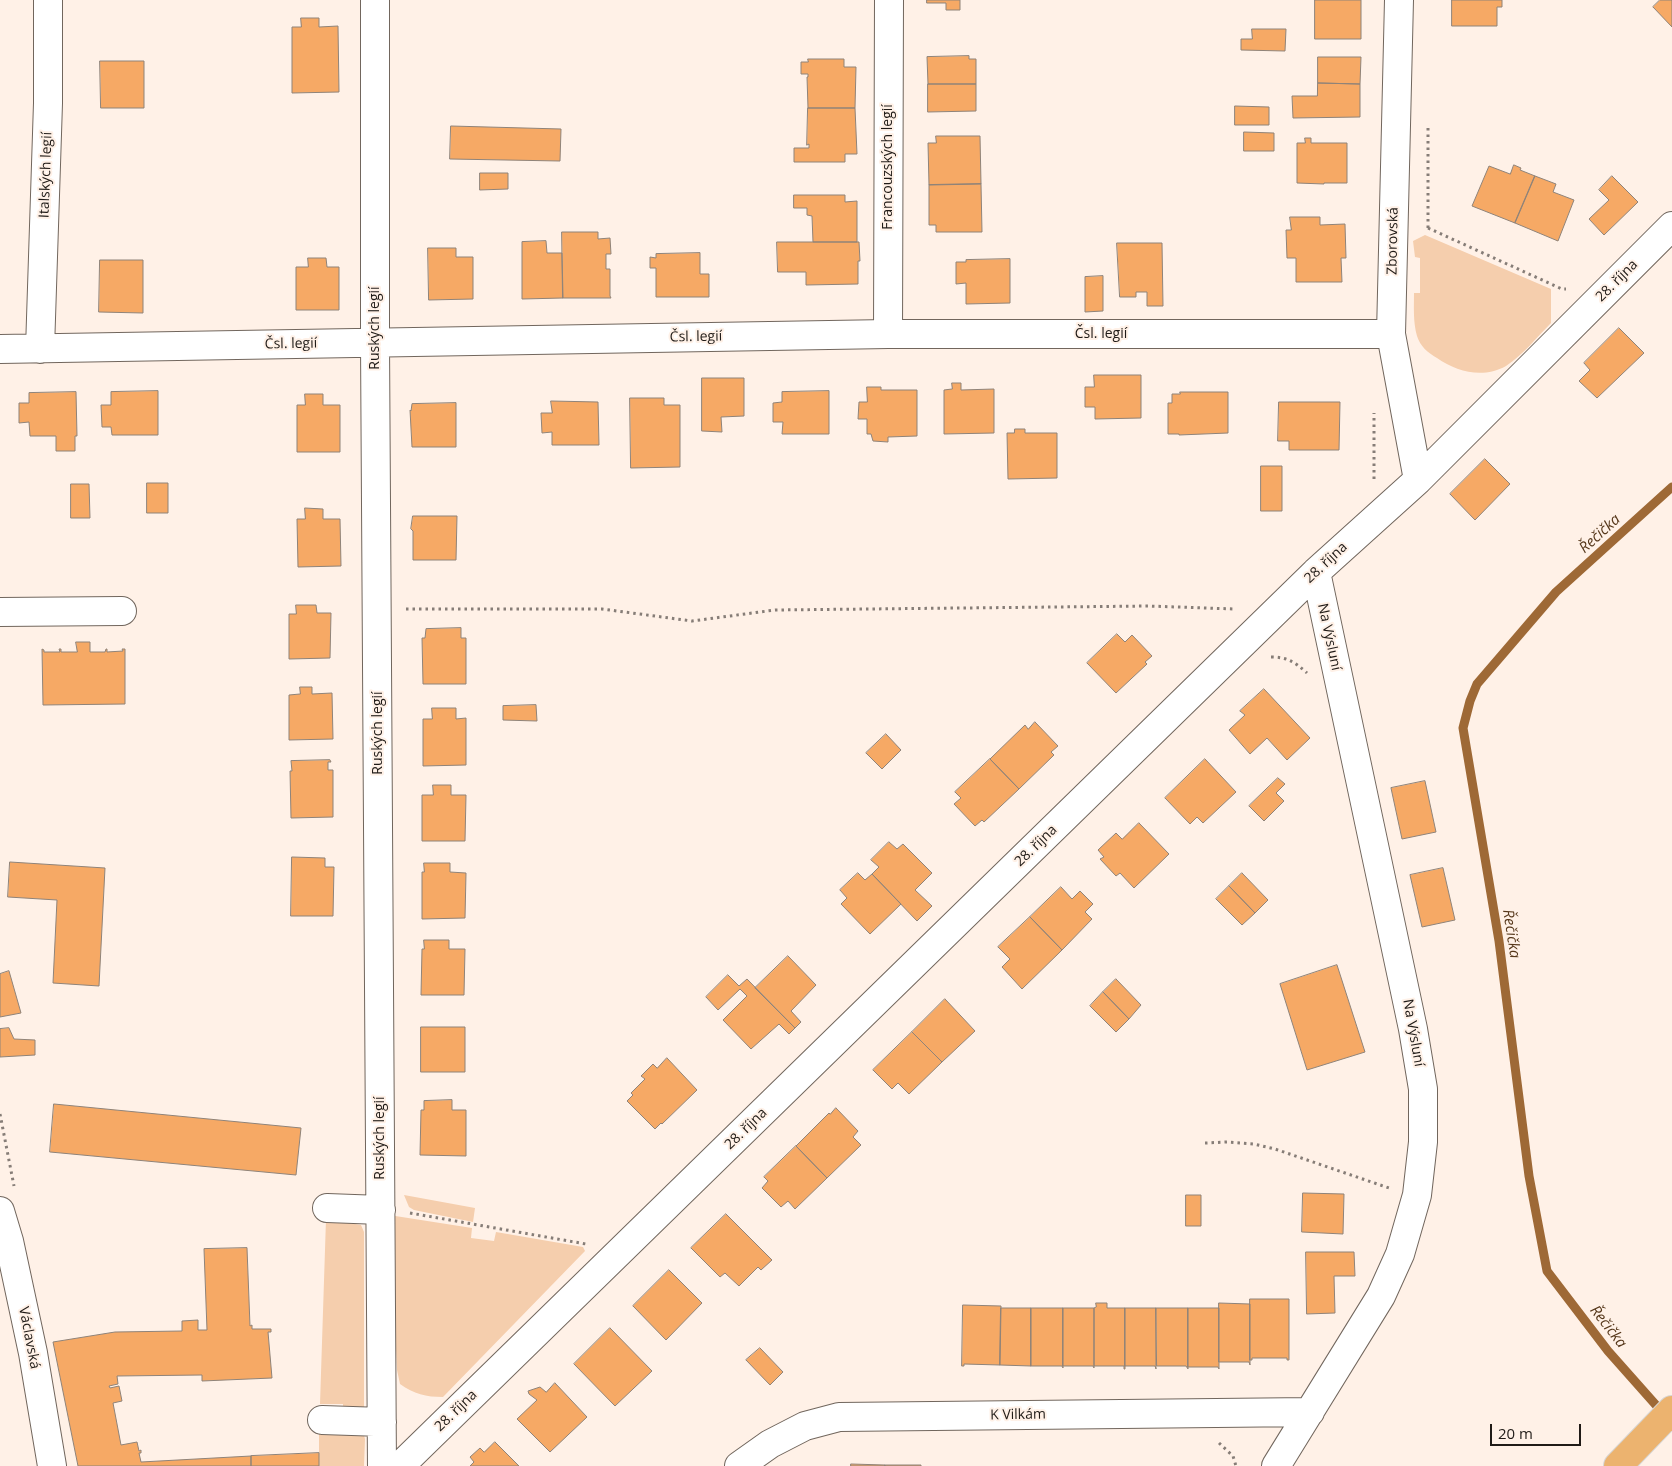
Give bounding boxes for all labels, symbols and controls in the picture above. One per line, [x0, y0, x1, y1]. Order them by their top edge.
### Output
street label: Francouzských legií [880, 104, 896, 230]
street label: Italských legií [36, 132, 56, 218]
street label: Zborovská [1384, 207, 1402, 275]
street label: 28. října [1593, 257, 1641, 305]
street label: Ruských legií [367, 286, 383, 370]
street label: Čsl. legií [1075, 326, 1127, 342]
street label: Čsl. legií [670, 328, 722, 346]
street label: Čsl. legií [265, 335, 317, 353]
water label: Řečička [1576, 511, 1624, 557]
street label: 28. října [1301, 539, 1351, 587]
street label: Na Výsluní [1314, 602, 1344, 672]
street label: Ruských legií [370, 691, 386, 775]
street label: 28. října [1011, 822, 1061, 870]
water label: Řečička [1498, 908, 1524, 960]
street label: Na Výsluní [1399, 998, 1427, 1068]
street label: Ruských legií [372, 1096, 388, 1180]
street label: 28. října [721, 1105, 771, 1153]
water label: Řečička [1586, 1302, 1630, 1352]
street label: Václavská [15, 1306, 43, 1370]
street label: 28. října [431, 1387, 481, 1435]
street label: K Vilkám [990, 1406, 1046, 1424]
scale bar [1492, 1414, 1583, 1446]
text: 20 m [1498, 1423, 1533, 1443]

